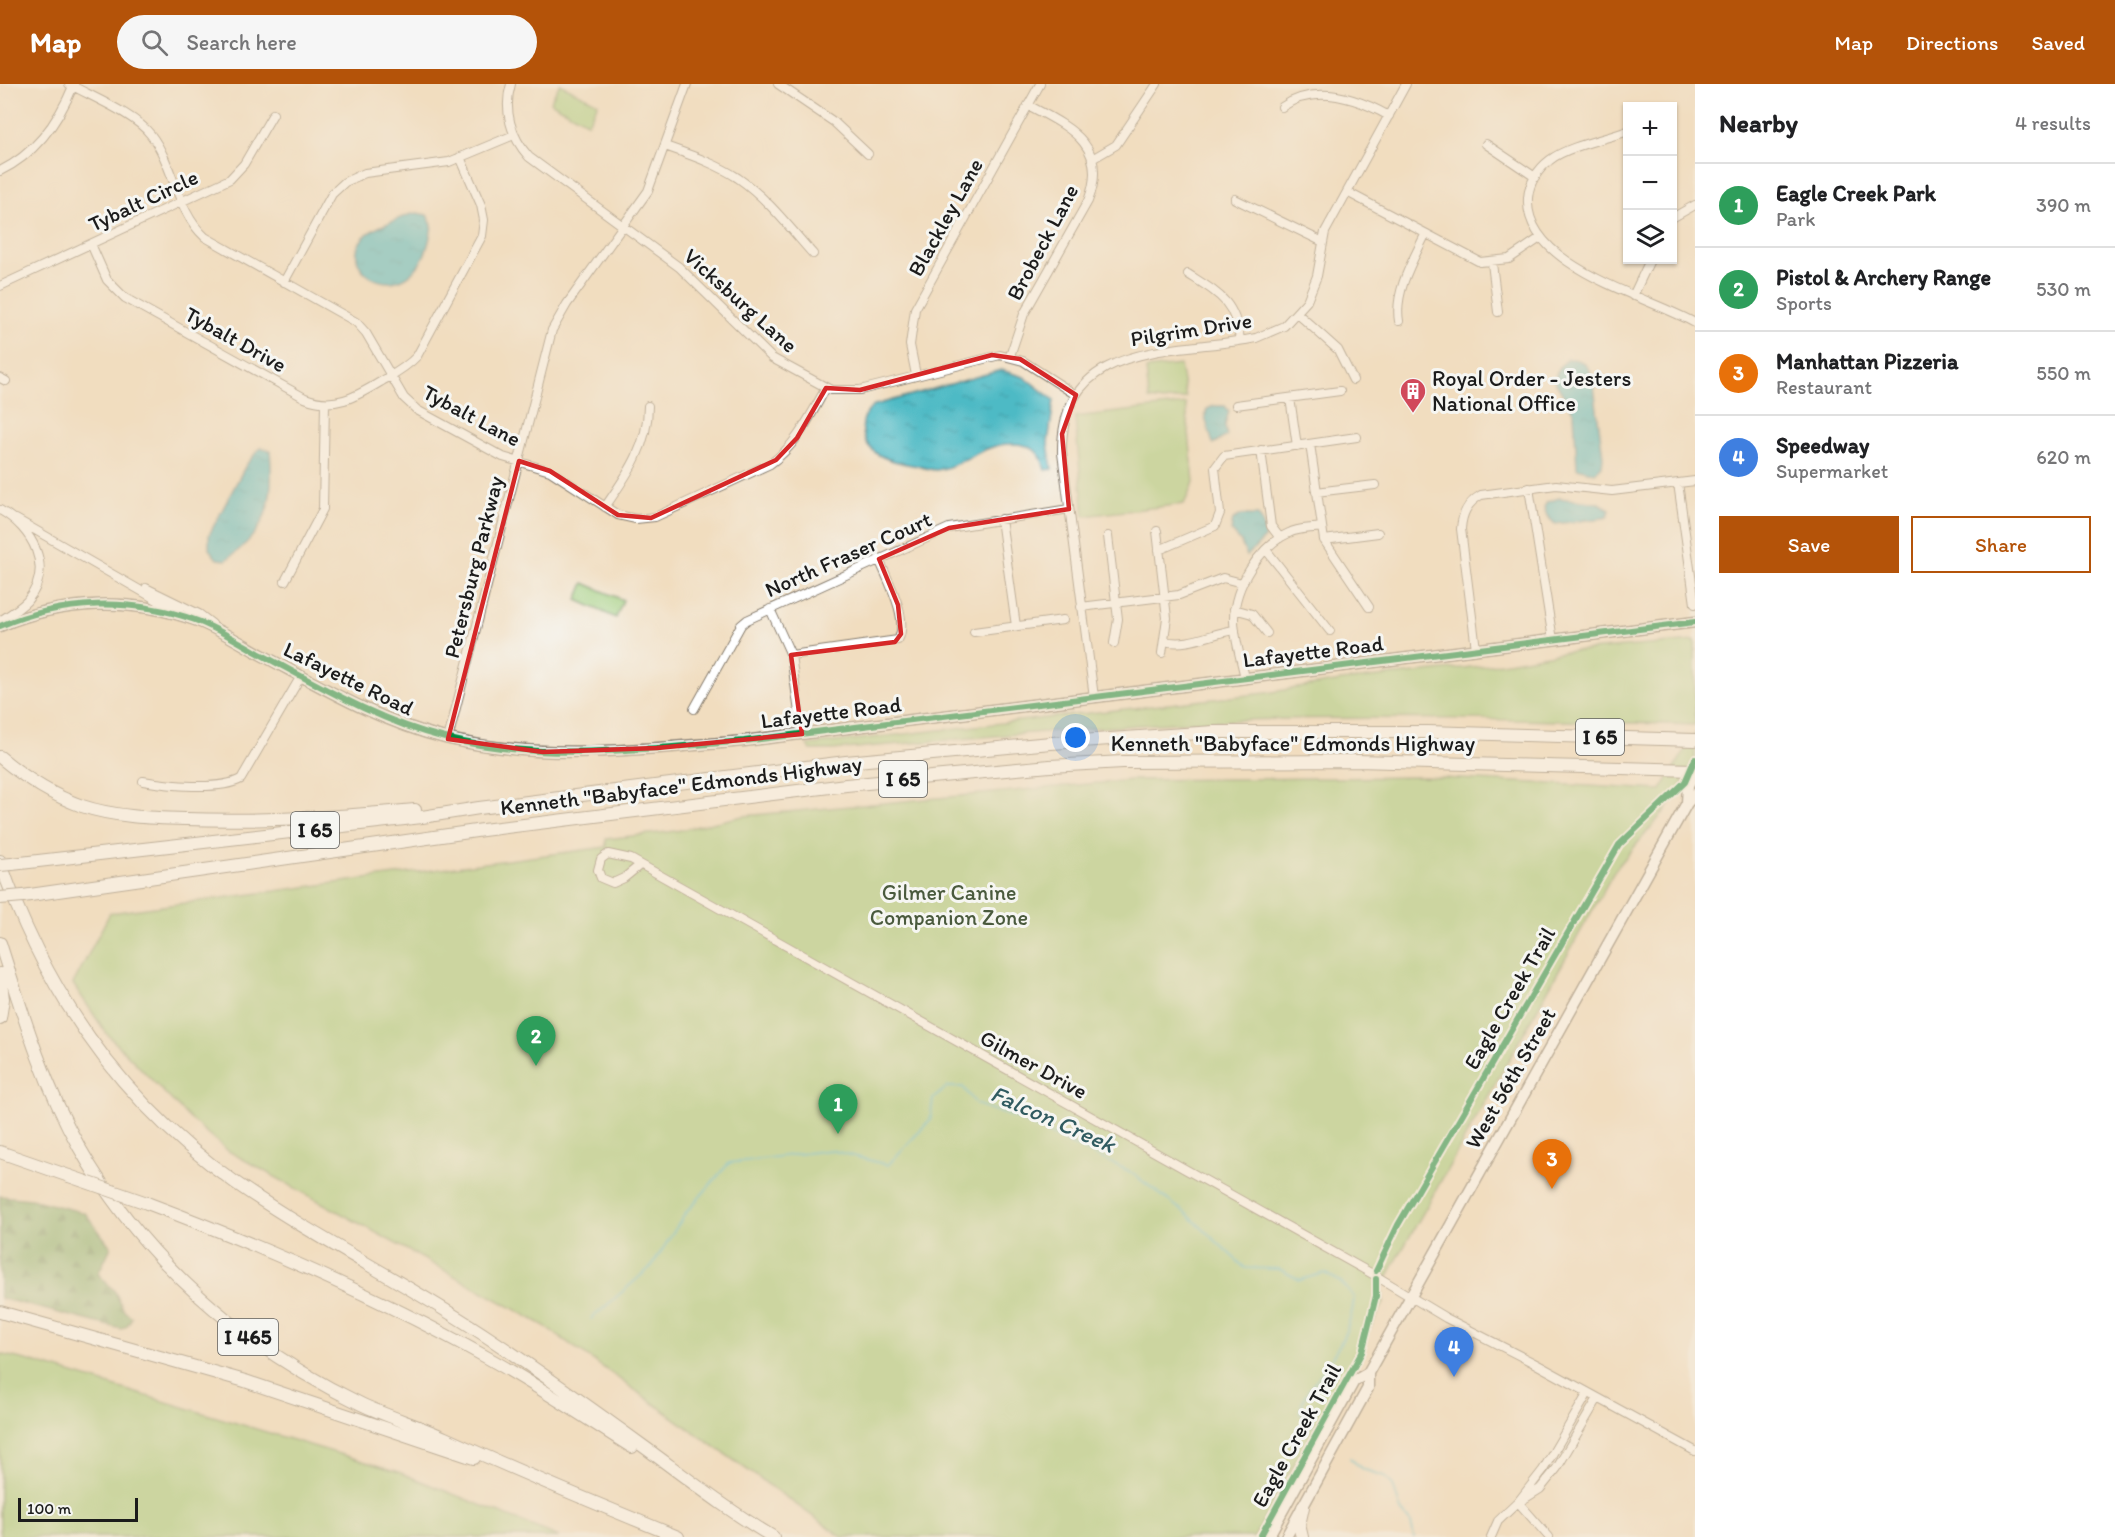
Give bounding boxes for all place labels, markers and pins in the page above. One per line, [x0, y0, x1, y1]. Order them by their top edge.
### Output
place label: Royal Order - Jesters National Office [1432, 365, 1631, 417]
building icon: Royal Order - Jesters National Office [1398, 376, 1428, 414]
pin: 2 [516, 1016, 556, 1066]
pin: 1 [818, 1084, 858, 1134]
pin: 3 [1532, 1140, 1572, 1189]
pin: 4 [1434, 1328, 1474, 1377]

